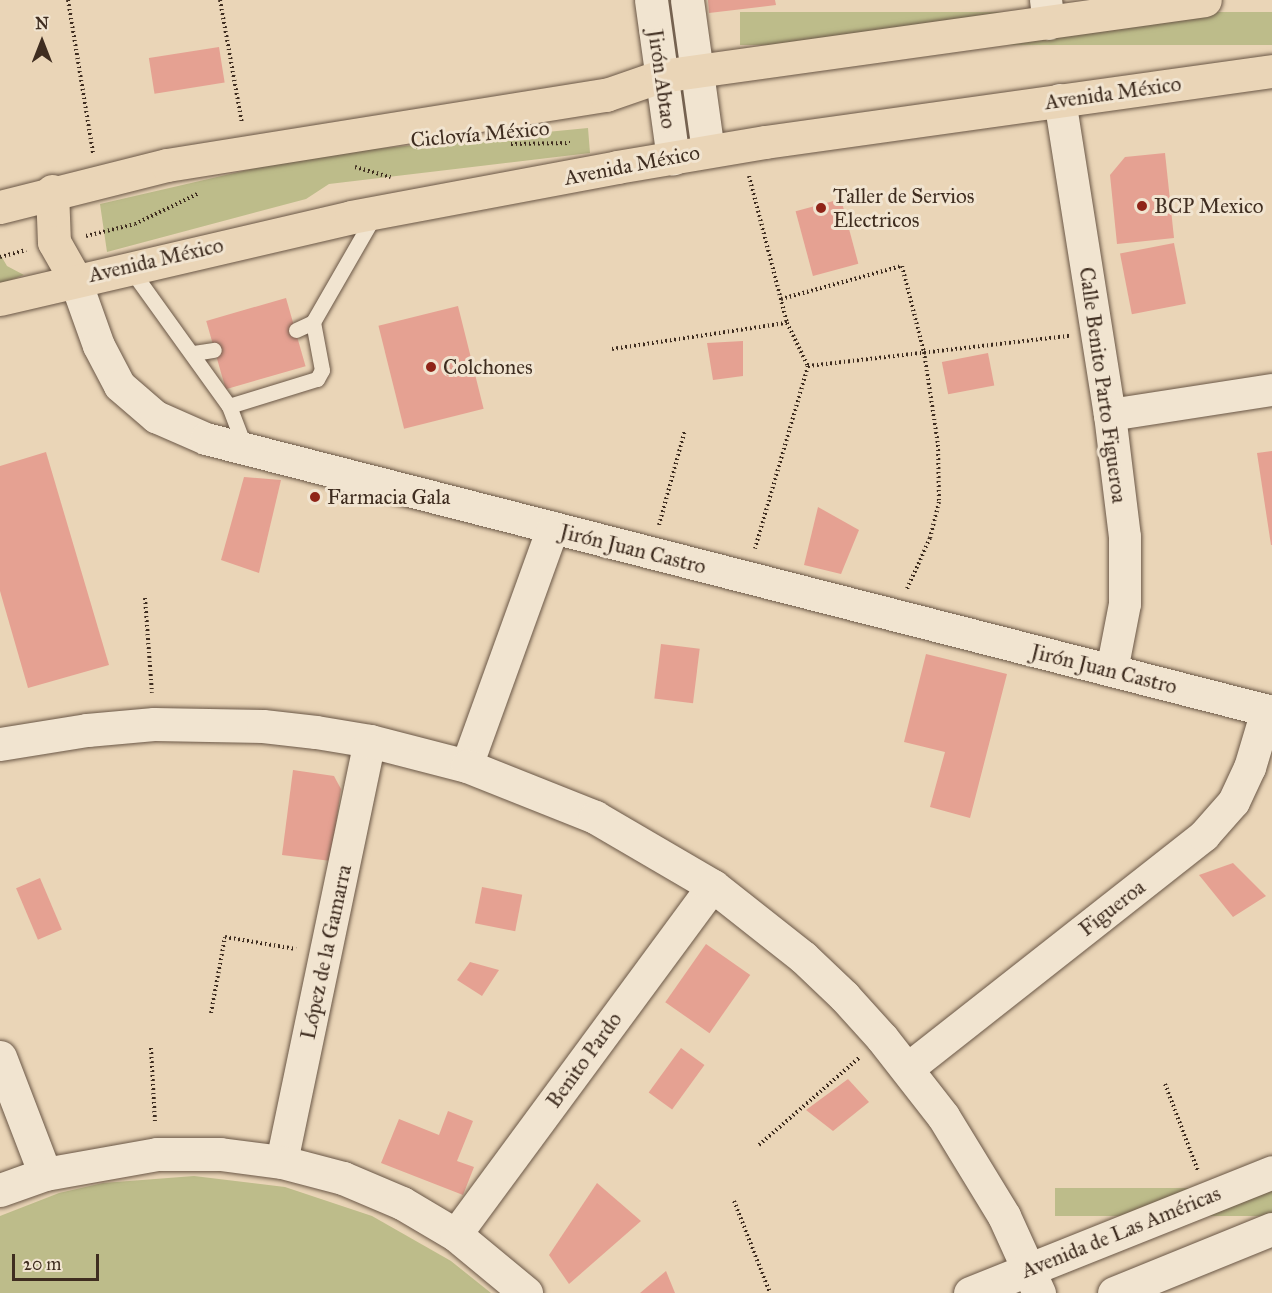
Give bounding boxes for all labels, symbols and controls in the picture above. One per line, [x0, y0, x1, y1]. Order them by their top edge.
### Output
north arrow [12, 12, 72, 72]
text: N [35, 14, 49, 33]
street label: Jirón Abtao [643, 28, 681, 130]
street label: Avenida México [1043, 71, 1183, 115]
street label: Ciclovía México [410, 115, 550, 153]
street label: Avenida México [562, 140, 702, 190]
place label: Taller de Servios Electricos [833, 183, 974, 233]
place label: BCP Mexico [1154, 193, 1264, 219]
marker: BCP Mexico [1135, 199, 1149, 213]
marker: Taller de Servios Electricos [814, 201, 828, 215]
street label: Avenida México [86, 232, 226, 288]
street label: Calle Benito Parto Figueroa [1074, 265, 1132, 505]
place label: Colchones [443, 354, 533, 380]
marker: Colchones [424, 360, 438, 374]
place label: Farmacia Gala [327, 484, 450, 510]
marker: Farmacia Gala [308, 490, 322, 504]
street label: Jirón Juan Castro [557, 519, 709, 579]
street label: Jirón Juan Castro [1028, 639, 1180, 699]
street label: López de la Gamarra [295, 862, 357, 1042]
street label: Figueroa [1074, 874, 1150, 942]
street label: Benito Pardo [541, 1007, 627, 1113]
street label: Avenida de Las Américas [1018, 1180, 1224, 1284]
scale bar [15, 1242, 102, 1280]
text: 20 m [23, 1253, 61, 1275]

